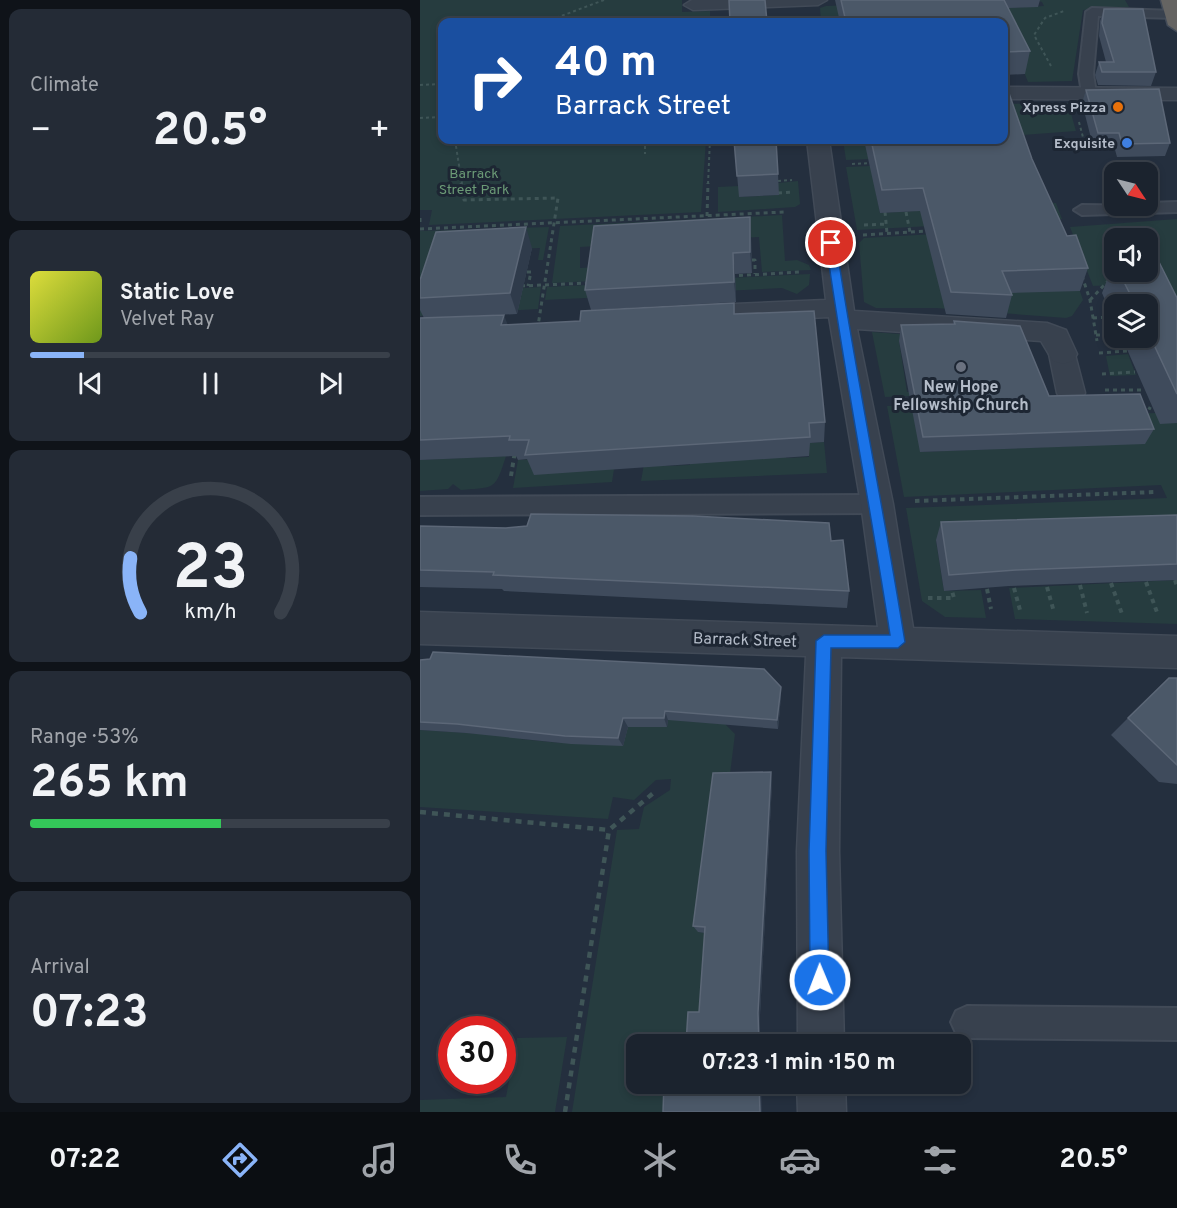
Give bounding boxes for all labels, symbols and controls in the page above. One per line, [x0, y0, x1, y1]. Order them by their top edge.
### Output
text: 40 m [555, 38, 657, 91]
icon: right [456, 42, 534, 120]
text: Climate [30, 73, 99, 99]
text: Barrack Street [555, 90, 731, 124]
place label: Xpress Pizza [1022, 100, 1106, 117]
marker: Xpress Pizza [1111, 100, 1125, 114]
text: 20.5° [153, 104, 267, 161]
text: − [30, 111, 51, 153]
text: + [369, 111, 390, 153]
place label: Exquisite [1054, 136, 1115, 153]
marker: Exquisite [1120, 136, 1134, 150]
north arrow [1104, 162, 1158, 216]
map controls [1104, 162, 1158, 348]
park label: Barrack Street Park [439, 166, 509, 199]
pin [805, 217, 856, 268]
icon: arrive [814, 226, 847, 259]
button: sound [1104, 228, 1158, 282]
text: Static Love [120, 280, 234, 307]
button: layers [1104, 294, 1158, 348]
text: Velvet Ray [120, 307, 214, 333]
marker: New Hope Fellowship Church [954, 360, 968, 374]
icon: previous [74, 367, 107, 400]
icon: pause [194, 367, 227, 400]
icon: next [314, 367, 347, 400]
place label: New Hope Fellowship Church [893, 378, 1029, 416]
text: 23 [172, 532, 248, 611]
text: km/h [184, 599, 236, 626]
street label: Barrack Street [692, 629, 797, 653]
text: Range · 53% [30, 725, 139, 751]
text: 265 km [30, 756, 189, 813]
position arrow [788, 948, 852, 1012]
text: Arrival [30, 955, 90, 981]
text: 07:23 [30, 986, 148, 1043]
speed limit sign: 30 [438, 1016, 516, 1094]
text: 07:23 · 1 min · 150 m [701, 1050, 896, 1077]
icon: directions [219, 1139, 261, 1181]
icon: music [359, 1139, 401, 1181]
icon: phone [499, 1139, 541, 1181]
icon: climate [639, 1139, 681, 1181]
icon: car [779, 1139, 821, 1181]
icon: filters [919, 1139, 961, 1181]
text: 07:22 [49, 1143, 120, 1177]
text: 20.5° [1059, 1143, 1128, 1177]

